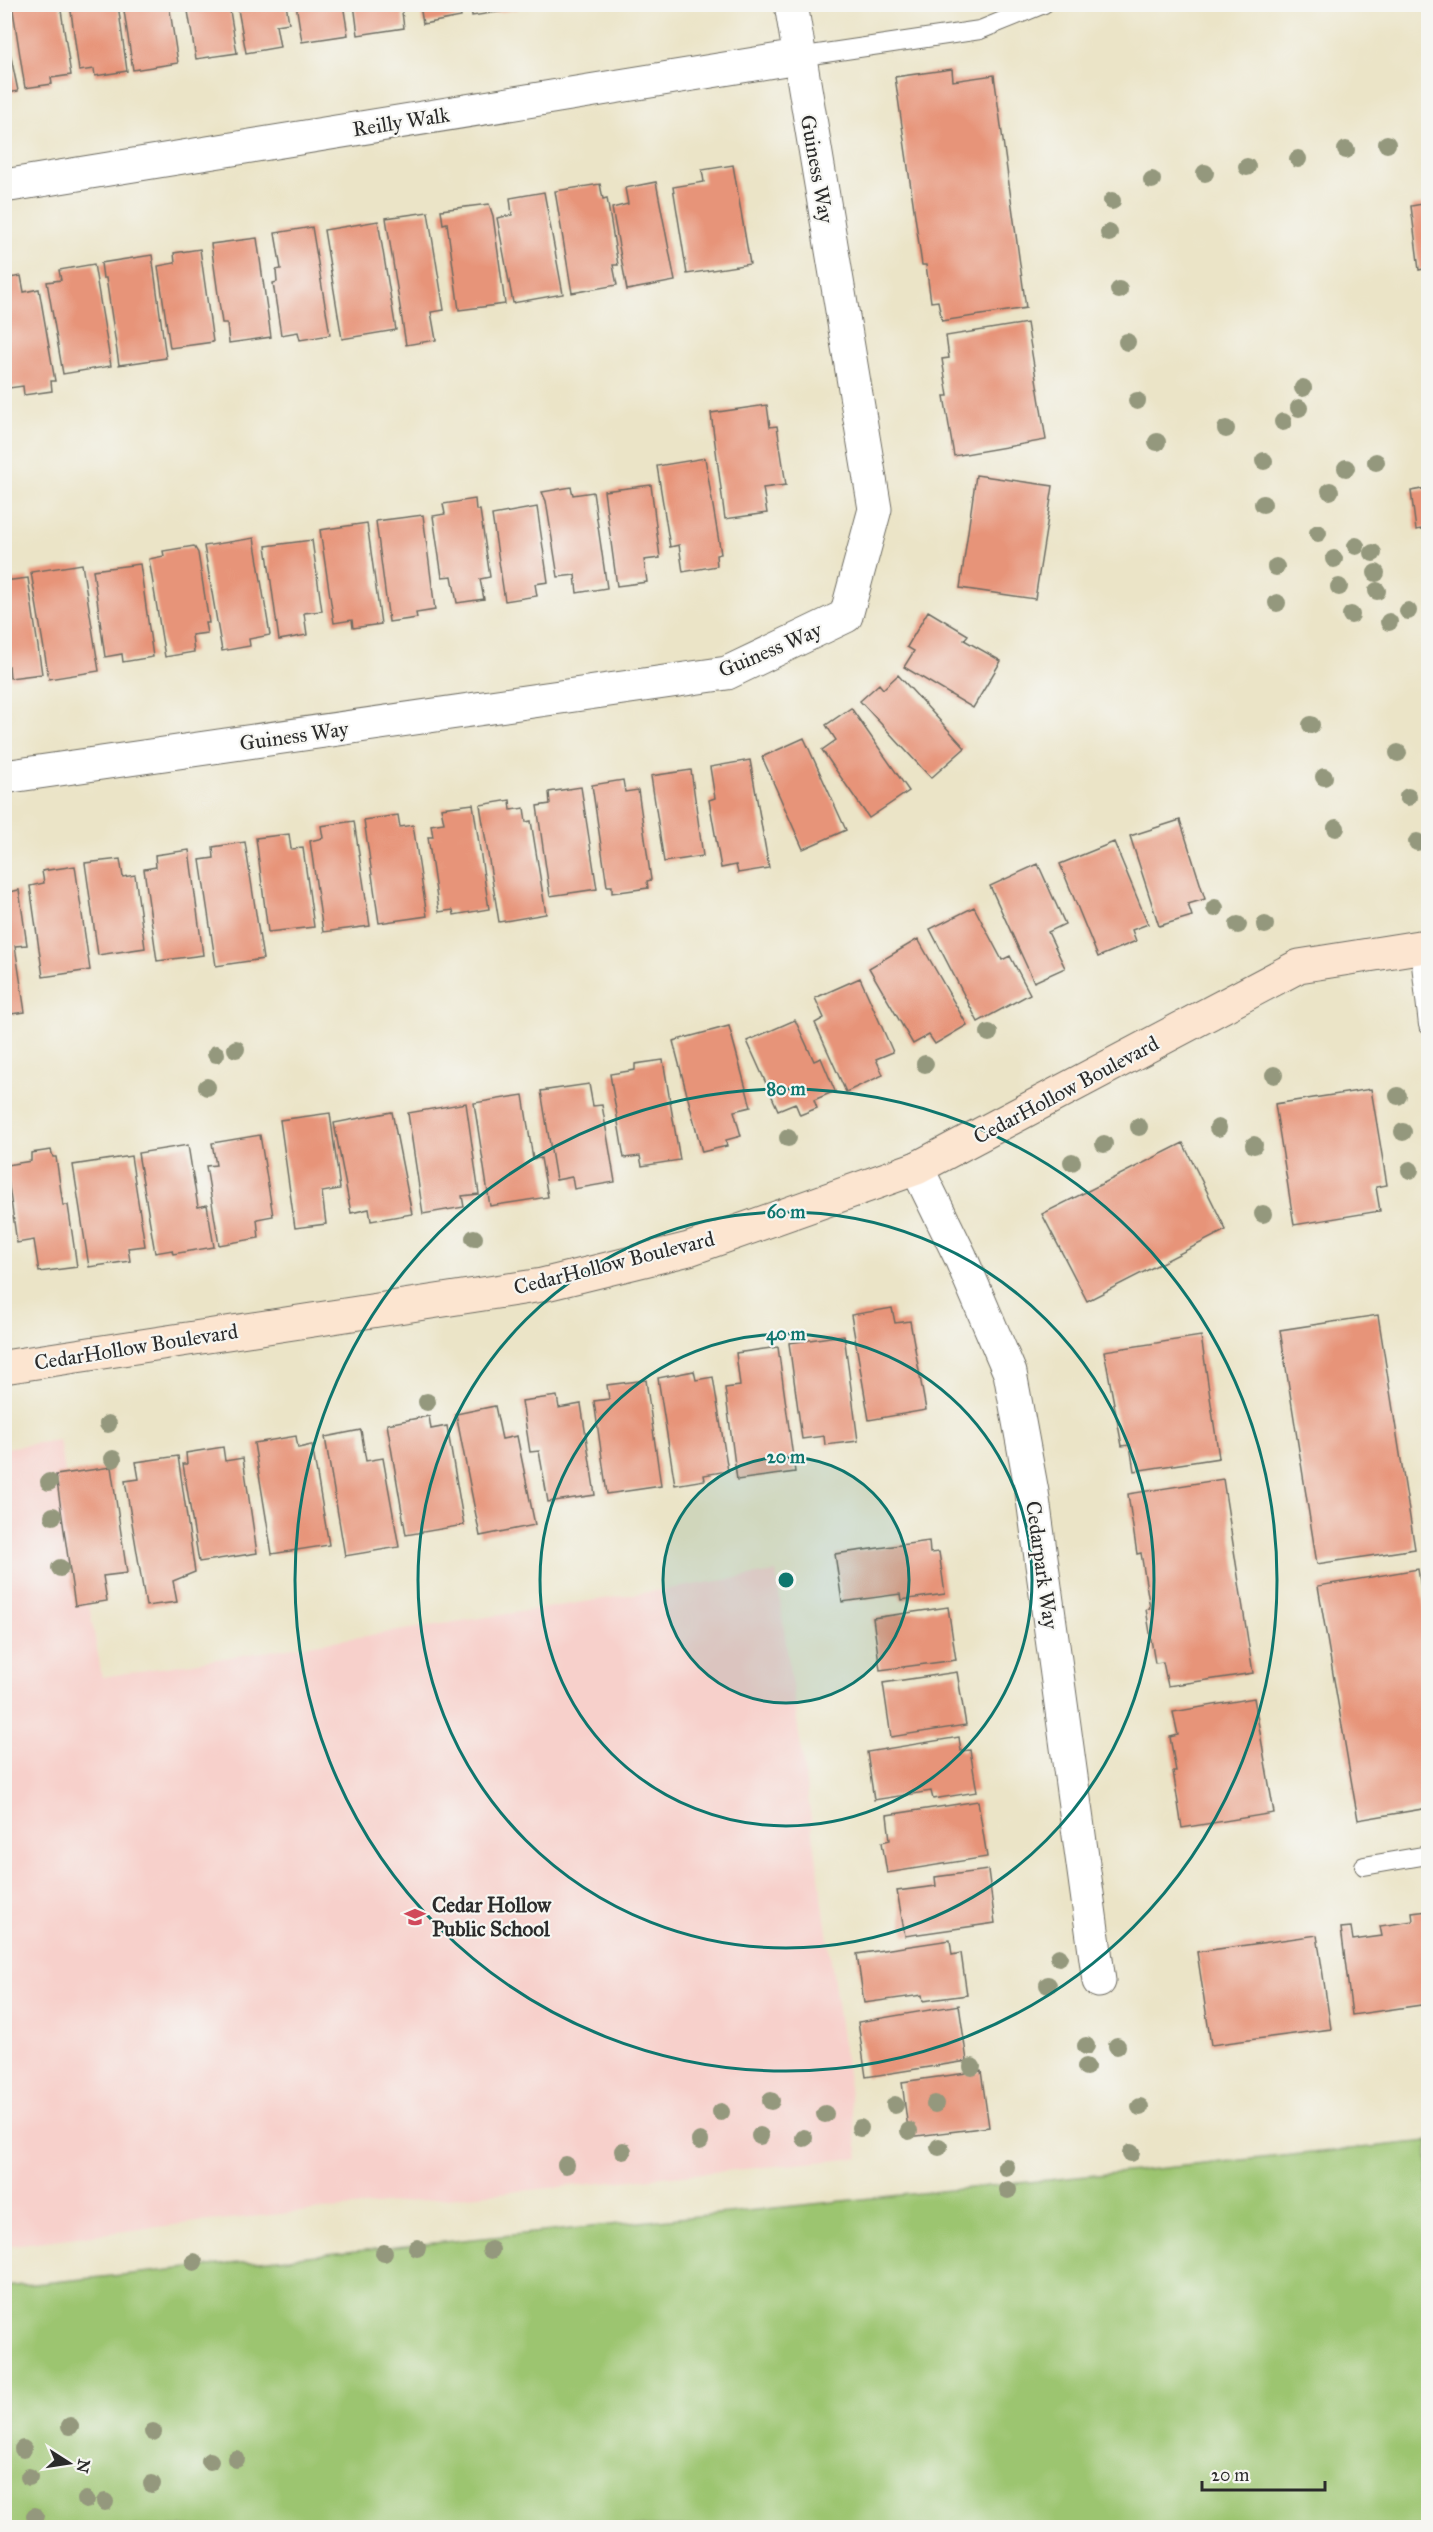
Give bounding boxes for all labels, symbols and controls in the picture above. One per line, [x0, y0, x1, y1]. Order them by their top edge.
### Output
street label: Reilly Walk [351, 101, 452, 142]
street label: Guiness Way [795, 113, 840, 226]
street label: Guiness Way [714, 616, 827, 683]
street label: Guiness Way [238, 715, 351, 757]
street label: CedarHollow Boulevard [969, 1030, 1163, 1150]
text: 80 m [766, 1078, 806, 1100]
text: 60 m [767, 1201, 806, 1223]
street label: CedarHollow Boulevard [511, 1225, 718, 1301]
street label: CedarHollow Boulevard [32, 1318, 240, 1376]
text: 40 m [766, 1323, 807, 1346]
text: 20 m [767, 1446, 806, 1468]
street label: Cedarpark Way [1020, 1499, 1064, 1632]
centre of rings [776, 1570, 796, 1590]
place label: Cedar Hollow Public School [432, 1892, 552, 1942]
school or university icon: Cedar Hollow Public School [403, 1905, 427, 1929]
north arrow [39, 2433, 99, 2493]
scale bar [1202, 2454, 1325, 2492]
text: N [72, 2457, 94, 2475]
text: 20 m [1211, 2464, 1249, 2486]

